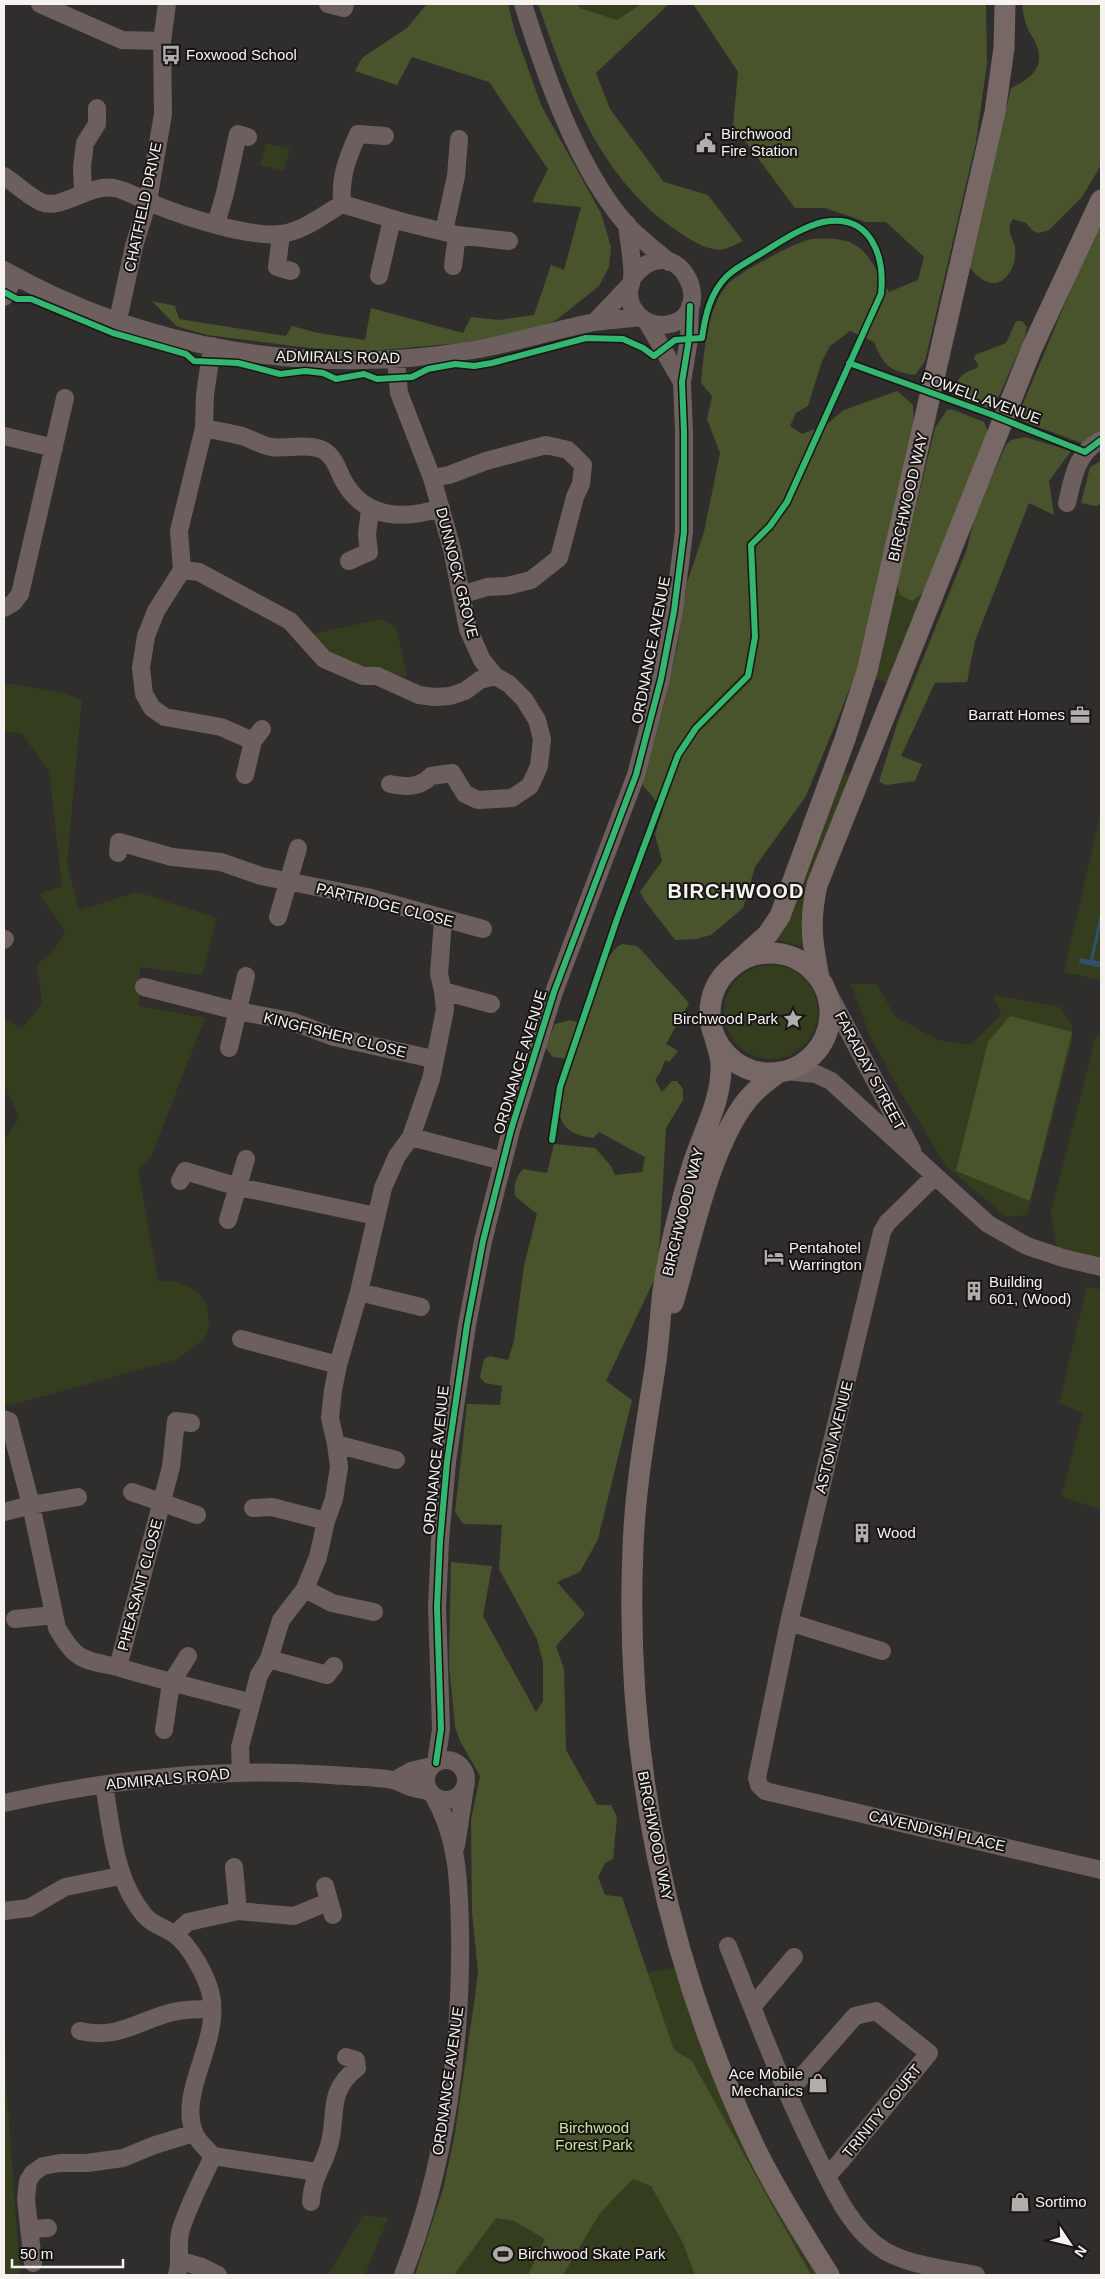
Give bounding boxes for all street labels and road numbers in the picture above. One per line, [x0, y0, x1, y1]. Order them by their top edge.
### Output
street label: CHATFIELD DRIVE [120, 140, 165, 273]
street label: ADMIRALS ROAD [276, 347, 400, 366]
street label: POWELL AVENUE [919, 368, 1043, 427]
street label: BIRCHWOOD WAY [884, 431, 931, 563]
street label: DUNNOCK GROVE [433, 506, 482, 640]
street label: ORDNANCE AVENUE [628, 575, 673, 725]
street label: PARTRIDGE CLOSE [315, 879, 456, 930]
street label: ORDNANCE AVENUE [489, 988, 550, 1136]
street label: KINGFISHER CLOSE [262, 1009, 408, 1061]
street label: FARADAY STREET [832, 1009, 909, 1133]
street label: BIRCHWOOD WAY [658, 1146, 707, 1278]
street label: ASTON AVENUE [811, 1379, 856, 1495]
street label: ORDNANCE AVENUE [419, 1385, 452, 1535]
street label: PHEASANT CLOSE [114, 1517, 165, 1653]
street label: ADMIRALS ROAD [105, 1765, 231, 1792]
street label: BIRCHWOOD WAY [635, 1770, 676, 1902]
street label: CAVENDISH PLACE [867, 1807, 1007, 1855]
street label: ORDNANCE AVENUE [429, 2006, 466, 2156]
street label: TRINITY COURT [839, 2061, 924, 2161]

